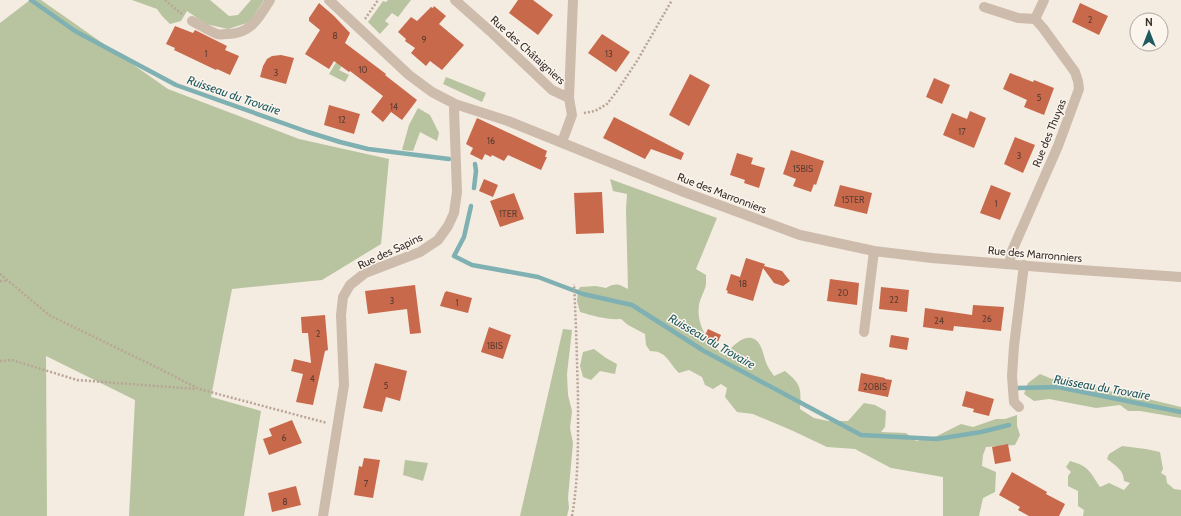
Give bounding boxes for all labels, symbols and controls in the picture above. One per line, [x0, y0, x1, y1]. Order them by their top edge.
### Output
north arrow [1129, 12, 1169, 52]
street label: Rue des Châtaigniers [488, 13, 569, 88]
house number: 2 [1088, 14, 1093, 25]
text: N [1145, 15, 1153, 29]
house number: 8 [332, 30, 338, 41]
house number: 9 [421, 34, 427, 45]
house number: 1 [205, 48, 208, 59]
house number: 13 [605, 48, 613, 59]
house number: 10 [358, 64, 368, 75]
house number: 3 [274, 67, 279, 78]
water label: Ruisseau du Trovaire [185, 72, 283, 118]
house number: 5 [1037, 92, 1042, 103]
street label: Rue des Thuyas [1029, 97, 1069, 169]
house number: 14 [390, 101, 398, 112]
house number: 12 [338, 114, 346, 125]
house number: 17 [958, 126, 966, 137]
house number: 16 [487, 135, 495, 146]
house number: 3 [1017, 150, 1022, 161]
house number: 15BIS [793, 163, 813, 174]
street label: Rue des Marronniers [675, 170, 769, 217]
house number: 15TER [841, 194, 865, 205]
house number: 1 [995, 198, 998, 209]
house number: 1TER [499, 208, 518, 219]
street label: Rue des Sapins [355, 230, 425, 272]
street label: Rue des Marronniers [987, 243, 1083, 265]
house number: 18 [739, 278, 747, 289]
house number: 20 [838, 287, 849, 298]
house number: 22 [889, 294, 899, 305]
house number: 3 [390, 295, 395, 306]
house number: 1 [456, 297, 459, 308]
water label: Ruisseau du Trovaire [666, 310, 758, 372]
house number: 26 [982, 313, 992, 324]
house number: 24 [934, 315, 944, 326]
house number: 2 [316, 328, 321, 339]
house number: 1BIS [487, 340, 503, 351]
water label: Ruisseau du Trovaire [1053, 371, 1152, 403]
house number: 4 [309, 373, 315, 384]
house number: 5 [384, 380, 389, 391]
house number: 20BIS [863, 381, 887, 392]
house number: 6 [281, 432, 287, 443]
house number: 7 [364, 478, 369, 489]
house number: 8 [282, 496, 288, 507]

